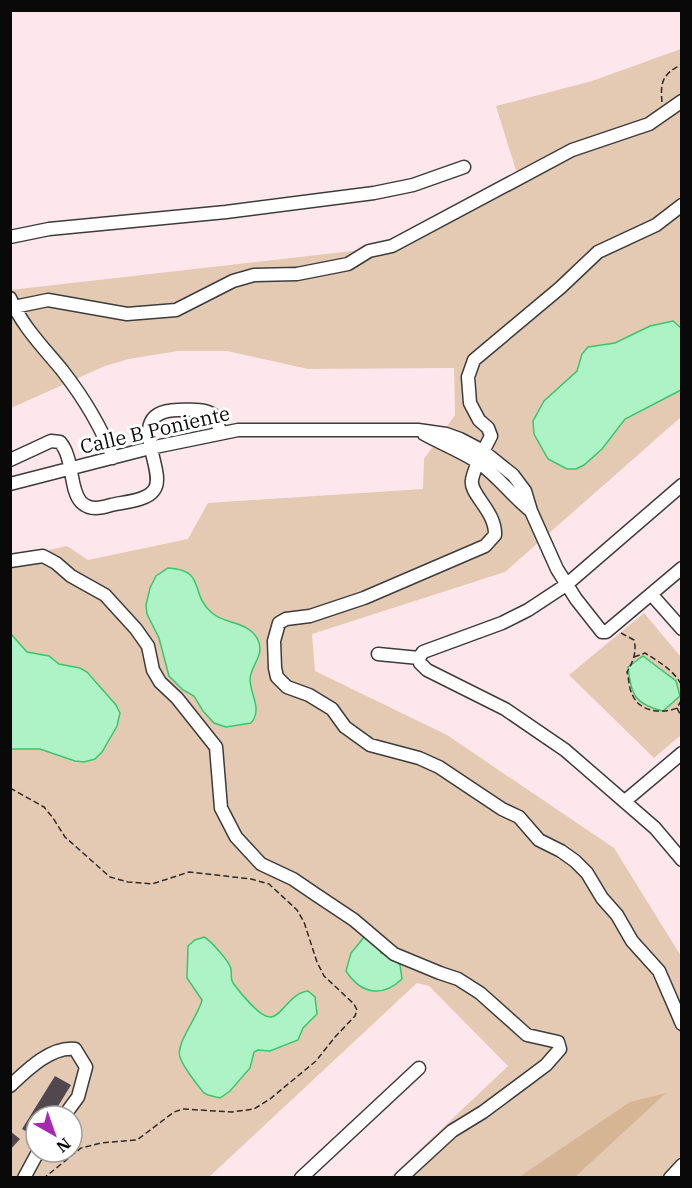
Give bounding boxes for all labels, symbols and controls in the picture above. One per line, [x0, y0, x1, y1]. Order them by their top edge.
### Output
street label: Calle B Poniente [77, 399, 232, 460]
north arrow [24, 1104, 84, 1164]
text: N [52, 1134, 75, 1157]

